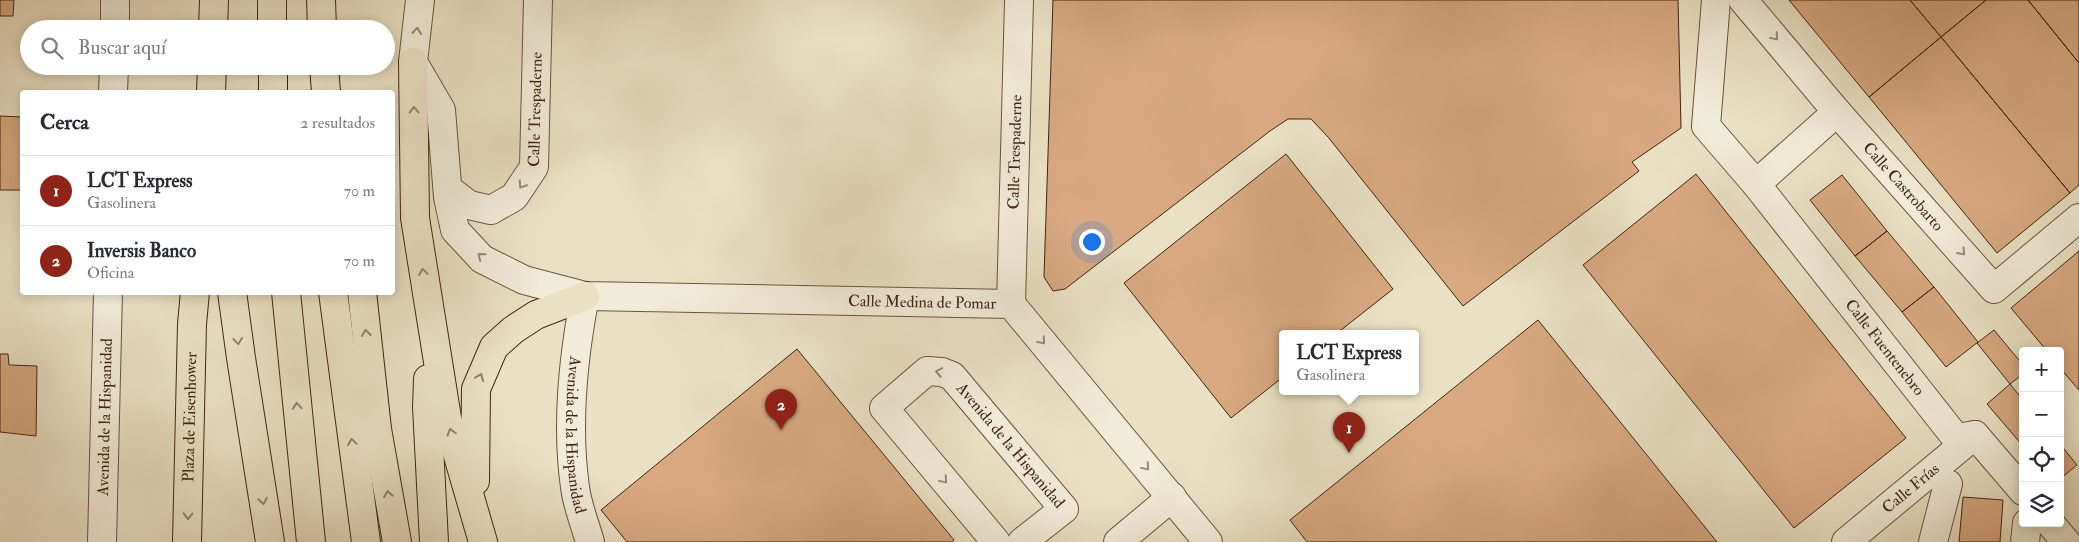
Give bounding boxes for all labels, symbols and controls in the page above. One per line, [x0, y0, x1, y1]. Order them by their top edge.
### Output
search box [20, 20, 395, 75]
one-way arrow [411, 27, 422, 35]
one-way arrow [1769, 32, 1778, 41]
icon: search [38, 34, 66, 62]
text: Buscar aquí [78, 36, 166, 60]
street label: Calle Trespaderne [524, 51, 547, 167]
street label: Calle Trespaderne [1003, 94, 1027, 210]
one-way arrow [409, 106, 419, 114]
text: Cerca [40, 109, 89, 136]
text: 2 resultados [300, 113, 375, 133]
street label: Calle Castrobarto [1858, 138, 1948, 235]
text: LCT Express [87, 169, 192, 193]
one-way arrow [518, 180, 528, 189]
text: 1 [53, 181, 59, 201]
text: 70 m [344, 181, 375, 201]
text: Gasolinera [87, 193, 156, 213]
your location [1079, 229, 1105, 255]
text: Inversis Banco [87, 239, 196, 263]
one-way arrow [1956, 247, 1965, 256]
text: 2 [52, 251, 60, 271]
text: 70 m [344, 251, 375, 271]
one-way arrow [478, 254, 487, 262]
text: Oficina [87, 263, 134, 283]
one-way arrow [419, 268, 429, 277]
street label: Calle Medina de Pomar [848, 291, 997, 314]
street label: Calle Fuentenebro [1840, 295, 1929, 400]
one-way arrow [361, 329, 372, 337]
popup [1279, 330, 1419, 395]
one-way arrow [1037, 336, 1046, 345]
one-way arrow [233, 337, 243, 345]
street label: Avenida de la Hispanidad [93, 338, 117, 497]
text: LCT Express [1296, 341, 1402, 365]
map controls [2019, 347, 2064, 527]
button: + [2019, 347, 2064, 392]
street label: Plaza de Eisenhower [178, 352, 201, 482]
street label: Avenida de la Hispanidad [561, 354, 591, 516]
text: Gasolinera [1296, 365, 1365, 385]
one-way arrow [934, 368, 943, 378]
one-way arrow [474, 373, 485, 382]
street label: Avenida de la Hispanidad [951, 378, 1069, 512]
pin: 2 [765, 389, 797, 430]
button: − [2019, 392, 2064, 437]
one-way arrow [292, 402, 303, 410]
pin: 1 [1333, 412, 1365, 453]
one-way arrow [447, 429, 457, 437]
one-way arrow [347, 437, 358, 445]
button: locate [2019, 437, 2064, 482]
street label: Calle Frías [1878, 459, 1943, 518]
one-way arrow [1141, 461, 1150, 470]
one-way arrow [939, 474, 948, 483]
button: layers [2019, 482, 2064, 527]
one-way arrow [384, 490, 394, 498]
one-way arrow [258, 497, 268, 506]
one-way arrow [182, 512, 193, 520]

